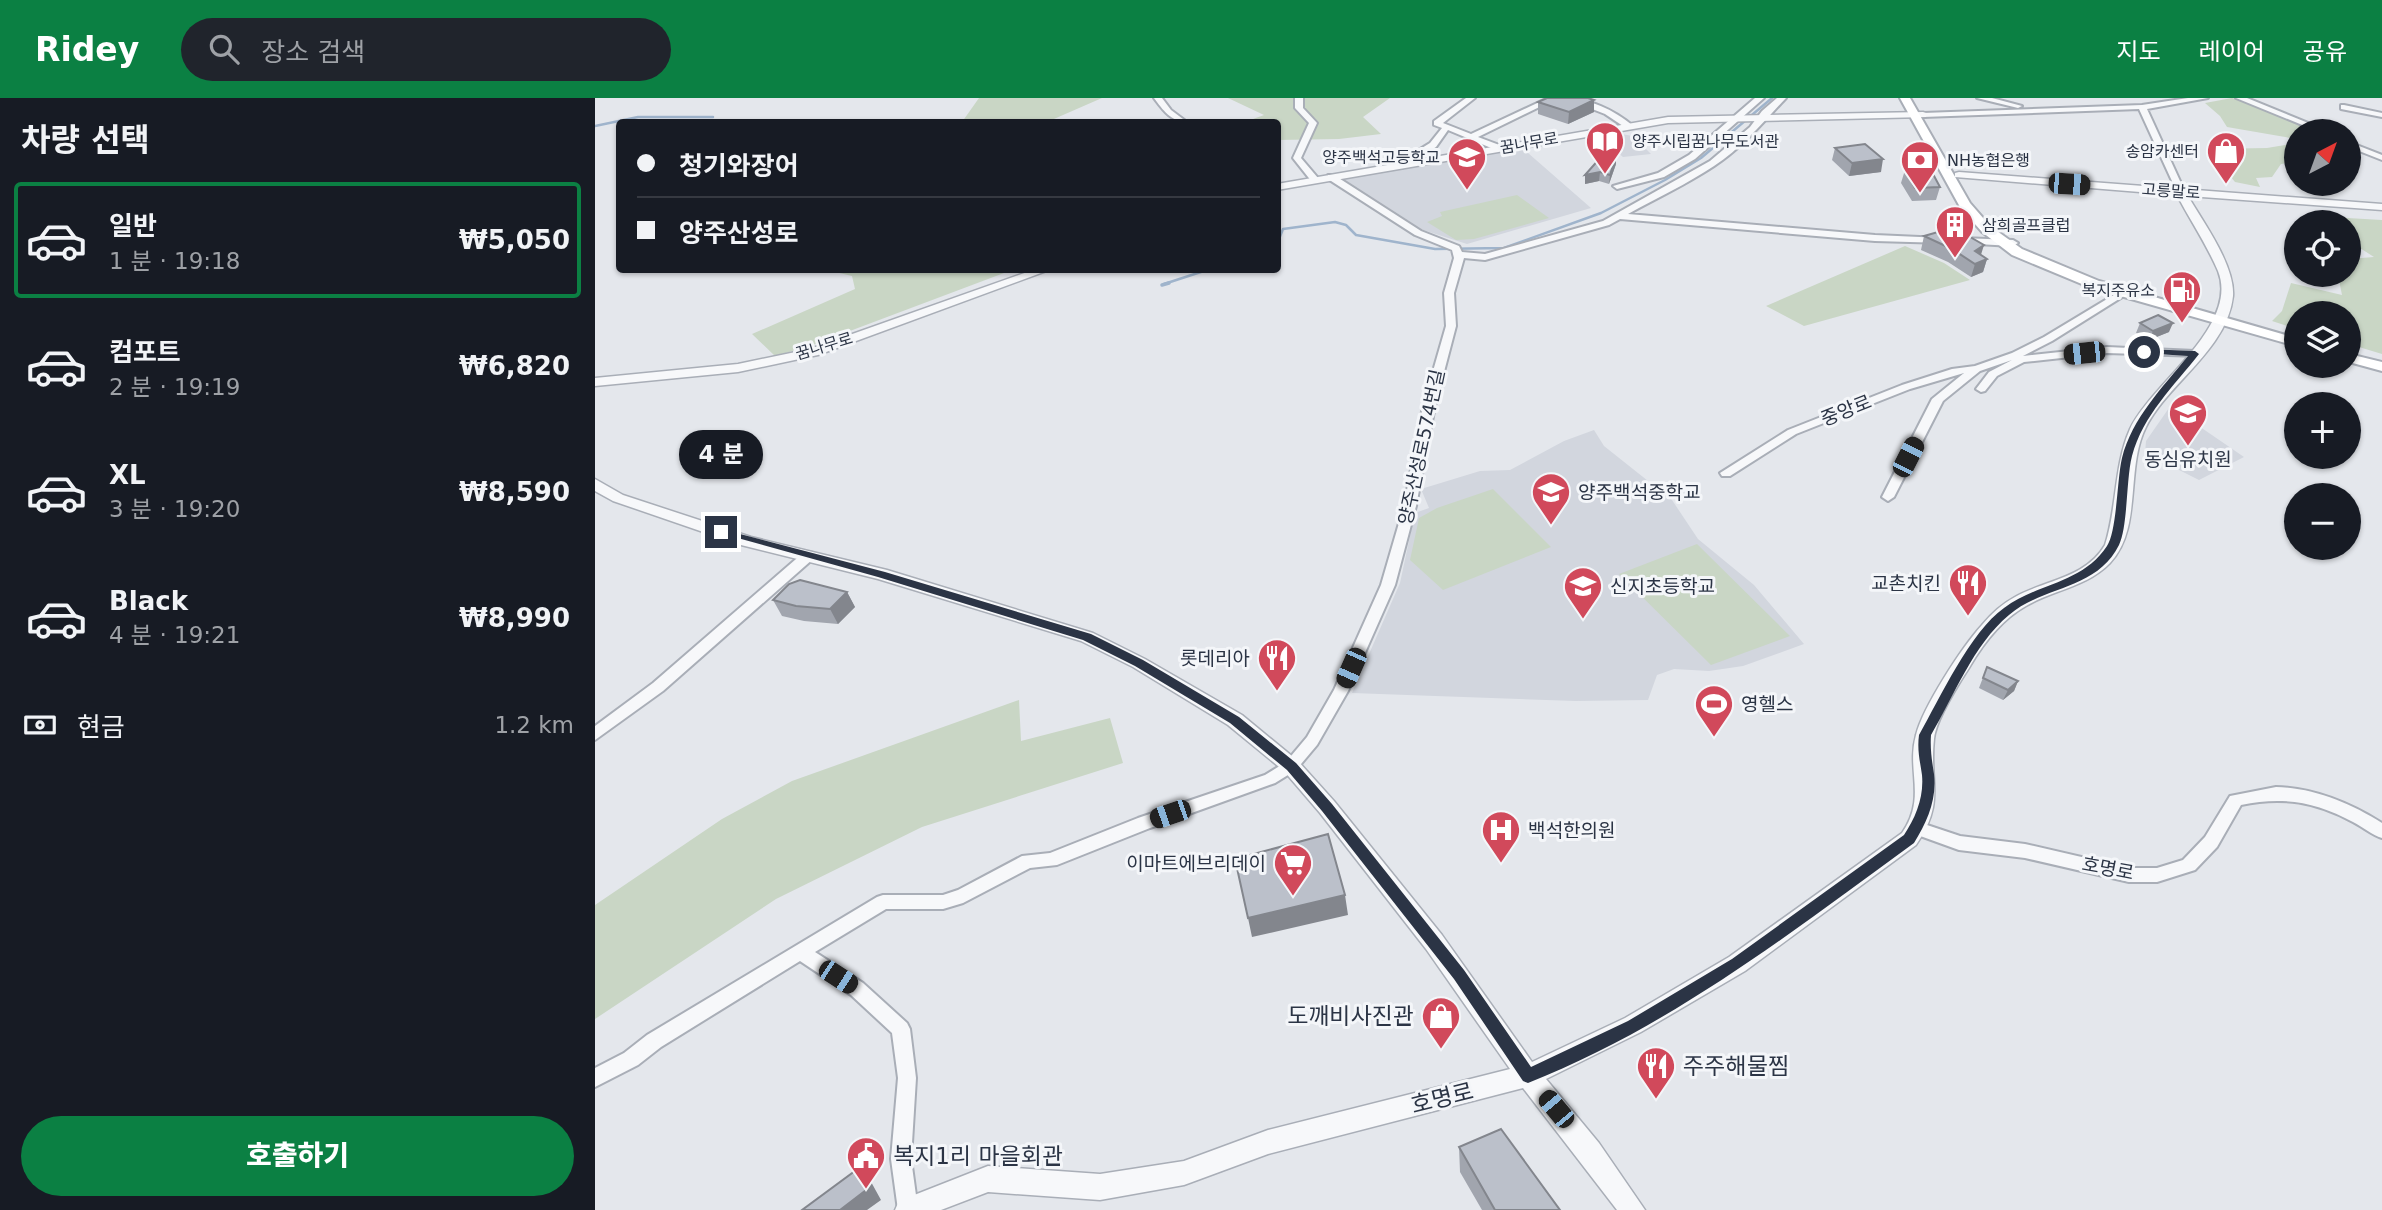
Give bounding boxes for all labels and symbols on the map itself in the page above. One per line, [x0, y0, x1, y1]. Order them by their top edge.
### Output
north arrow [2284, 119, 2361, 196]
library icon: 양주시립꿈나무도서관 [1584, 120, 1626, 175]
street label: 꿈나무로 [1498, 128, 1560, 157]
shop icon: 송암카센터 [2205, 130, 2247, 185]
place label: 양주시립꿈나무도서관 [1632, 132, 1779, 151]
school or university icon: 양주백석고등학교 [1446, 136, 1488, 191]
bank icon: NH농협은행 [1899, 139, 1941, 194]
place label: 송암카센터 [2125, 142, 2199, 161]
place label: 양주백석고등학교 [1322, 148, 1440, 167]
place label: NH농협은행 [1947, 151, 2030, 170]
car [2048, 172, 2091, 196]
street label: 고릉말로 [2141, 179, 2201, 203]
building icon: 삼희골프클럽 [1934, 204, 1976, 259]
place label: 삼희골프클럽 [1982, 216, 2070, 235]
fuel station icon: 복지주유소 [2161, 269, 2203, 324]
place label: 복지주유소 [2081, 281, 2155, 300]
street label: 꿈나무로 [793, 328, 855, 364]
route start [2128, 336, 2160, 368]
car [2063, 340, 2106, 366]
street label: 양주산성로574번길 [1394, 367, 1448, 527]
street label: 중앙로 [1818, 390, 1874, 430]
school or university icon: 동심유치원 [2167, 392, 2209, 447]
callout: 4 분 [679, 430, 763, 480]
car [1890, 434, 1927, 480]
place label: 동심유치원 [2144, 448, 2232, 470]
school or university icon: 양주백석중학교 [1530, 471, 1572, 526]
place label: 양주백석중학교 [1578, 481, 1700, 503]
route end [705, 516, 737, 548]
restaurant icon: 교촌치킨 [1947, 562, 1989, 617]
school or university icon: 신지초등학교 [1562, 565, 1604, 620]
place label: 교촌치킨 [1871, 572, 1941, 594]
place label: 신지초등학교 [1610, 575, 1715, 597]
restaurant icon: 롯데리아 [1256, 637, 1298, 692]
car [1333, 645, 1370, 691]
place label: 롯데리아 [1180, 647, 1250, 669]
sports icon: 영헬스 [1693, 683, 1735, 738]
place label: 영헬스 [1741, 693, 1793, 715]
car [1147, 797, 1194, 831]
hospital icon: 백석한의원 [1480, 809, 1522, 864]
place label: 백석한의원 [1528, 819, 1615, 841]
supermarket icon: 이마트에브리데이 [1272, 842, 1314, 897]
place label: 이마트에브리데이 [1126, 852, 1266, 874]
street label: 호명로 [2080, 852, 2136, 884]
car [815, 957, 862, 997]
shop icon: 도깨비사진관 [1420, 995, 1462, 1050]
place label: 도깨비사진관 [1287, 1003, 1414, 1029]
restaurant icon: 주주해물찜 [1635, 1045, 1677, 1100]
place label: 주주해물찜 [1683, 1053, 1789, 1079]
street label: 호명로 [1408, 1078, 1476, 1118]
car [1535, 1086, 1578, 1132]
public building icon: 복지1리 마을회관 [845, 1135, 887, 1190]
place label: 복지1리 마을회관 [893, 1143, 1063, 1169]

